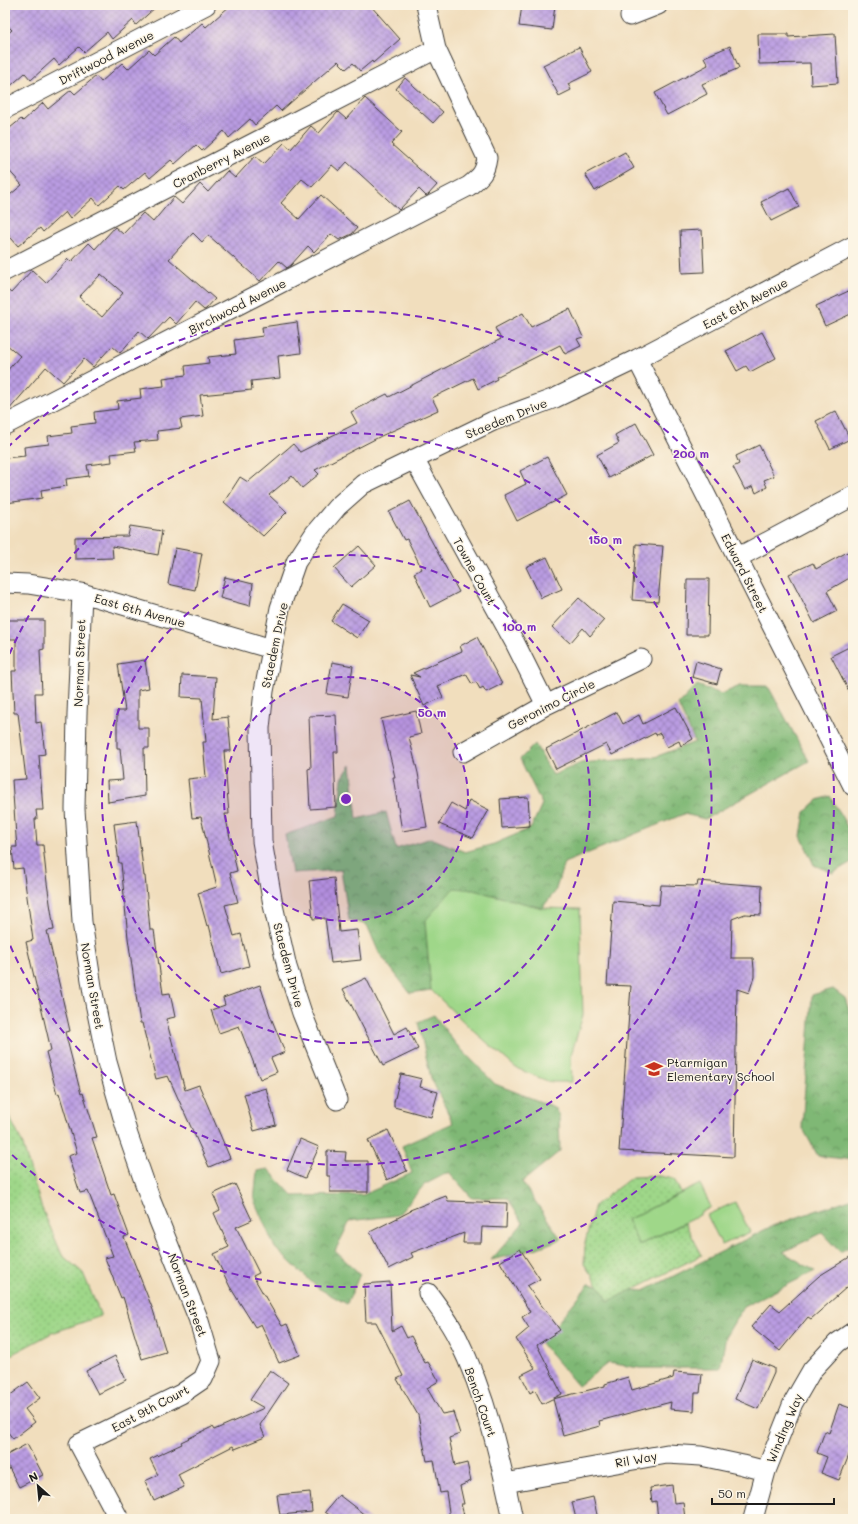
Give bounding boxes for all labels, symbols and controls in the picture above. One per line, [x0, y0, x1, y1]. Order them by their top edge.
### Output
street label: Driftwood Avenue [56, 26, 156, 88]
street label: Cranberry Avenue [169, 128, 273, 192]
street label: Birchwood Avenue [185, 274, 289, 338]
street label: East 6th Avenue [700, 274, 790, 332]
street label: Staedem Drive [463, 394, 549, 442]
text: 200 m [673, 445, 709, 461]
text: 150 m [588, 531, 622, 547]
street label: Edward Street [718, 531, 772, 615]
street label: Towne Court [450, 535, 500, 607]
street label: East 6th Avenue [93, 589, 187, 631]
street label: Staedem Drive [257, 601, 291, 689]
text: 100 m [502, 618, 536, 634]
street label: Norman Street [69, 619, 89, 707]
street label: Geronimo Circle [505, 675, 597, 733]
text: 50 m [418, 704, 446, 720]
centre of rings [339, 792, 353, 806]
street label: Staedem Drive [270, 921, 308, 1009]
street label: Norman Street [78, 941, 108, 1031]
place label: Ptarmigan Elementary School [667, 1054, 775, 1084]
school or university icon: Ptarmigan Elementary School [644, 1059, 664, 1079]
street label: Norman Street [165, 1251, 211, 1339]
street label: Bench Court [462, 1365, 500, 1439]
street label: East 9th Court [108, 1381, 192, 1435]
street label: Winding Way [762, 1391, 806, 1465]
street label: Ril Way [614, 1447, 658, 1471]
north arrow [18, 1466, 58, 1506]
text: N [26, 1468, 40, 1485]
scale bar [712, 1480, 834, 1506]
text: 50 m [718, 1485, 746, 1501]

